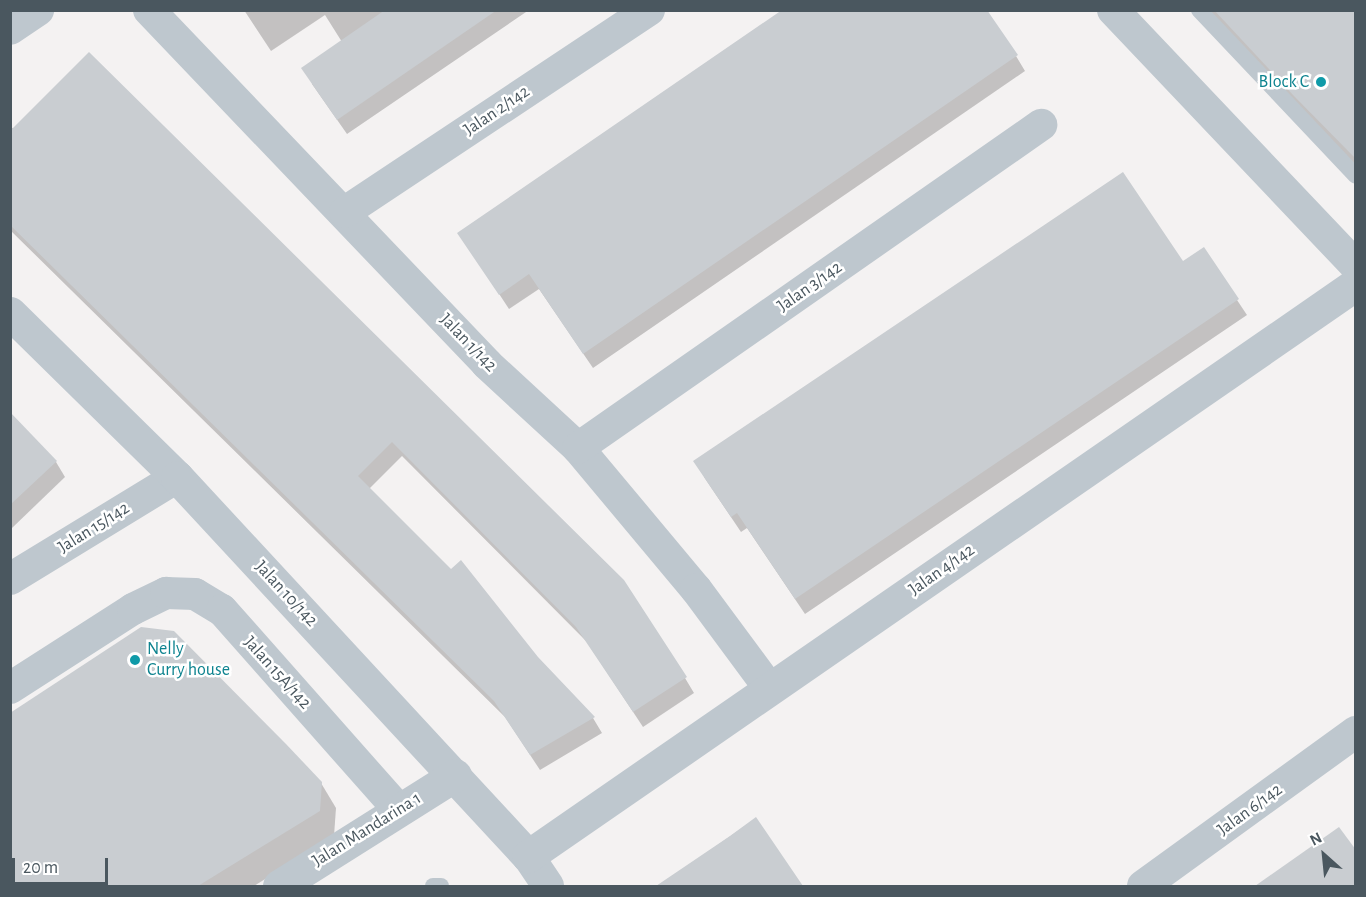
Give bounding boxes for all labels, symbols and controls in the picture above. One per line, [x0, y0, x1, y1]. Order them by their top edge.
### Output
place label: Block C [1259, 71, 1309, 93]
marker: Block C [1314, 75, 1328, 89]
street label: Jalan 2/142 [460, 81, 534, 141]
street label: Jalan 3/142 [773, 257, 847, 317]
street label: Jalan 1/142 [435, 309, 501, 377]
street label: Jalan 15/142 [54, 498, 134, 558]
street label: Jalan 4/142 [905, 540, 979, 600]
street label: Jalan 10/142 [250, 557, 322, 631]
street label: Jalan 15A/142 [239, 632, 315, 714]
place label: Nelly Curry house [147, 639, 230, 682]
marker: Nelly Curry house [128, 653, 142, 667]
street label: Jalan 6/142 [1213, 779, 1287, 841]
street label: Jalan Mandarina 1 [309, 788, 425, 872]
north arrow [1294, 825, 1354, 885]
text: N [1307, 829, 1324, 849]
scale bar [15, 846, 111, 884]
text: 20 m [23, 859, 58, 877]

